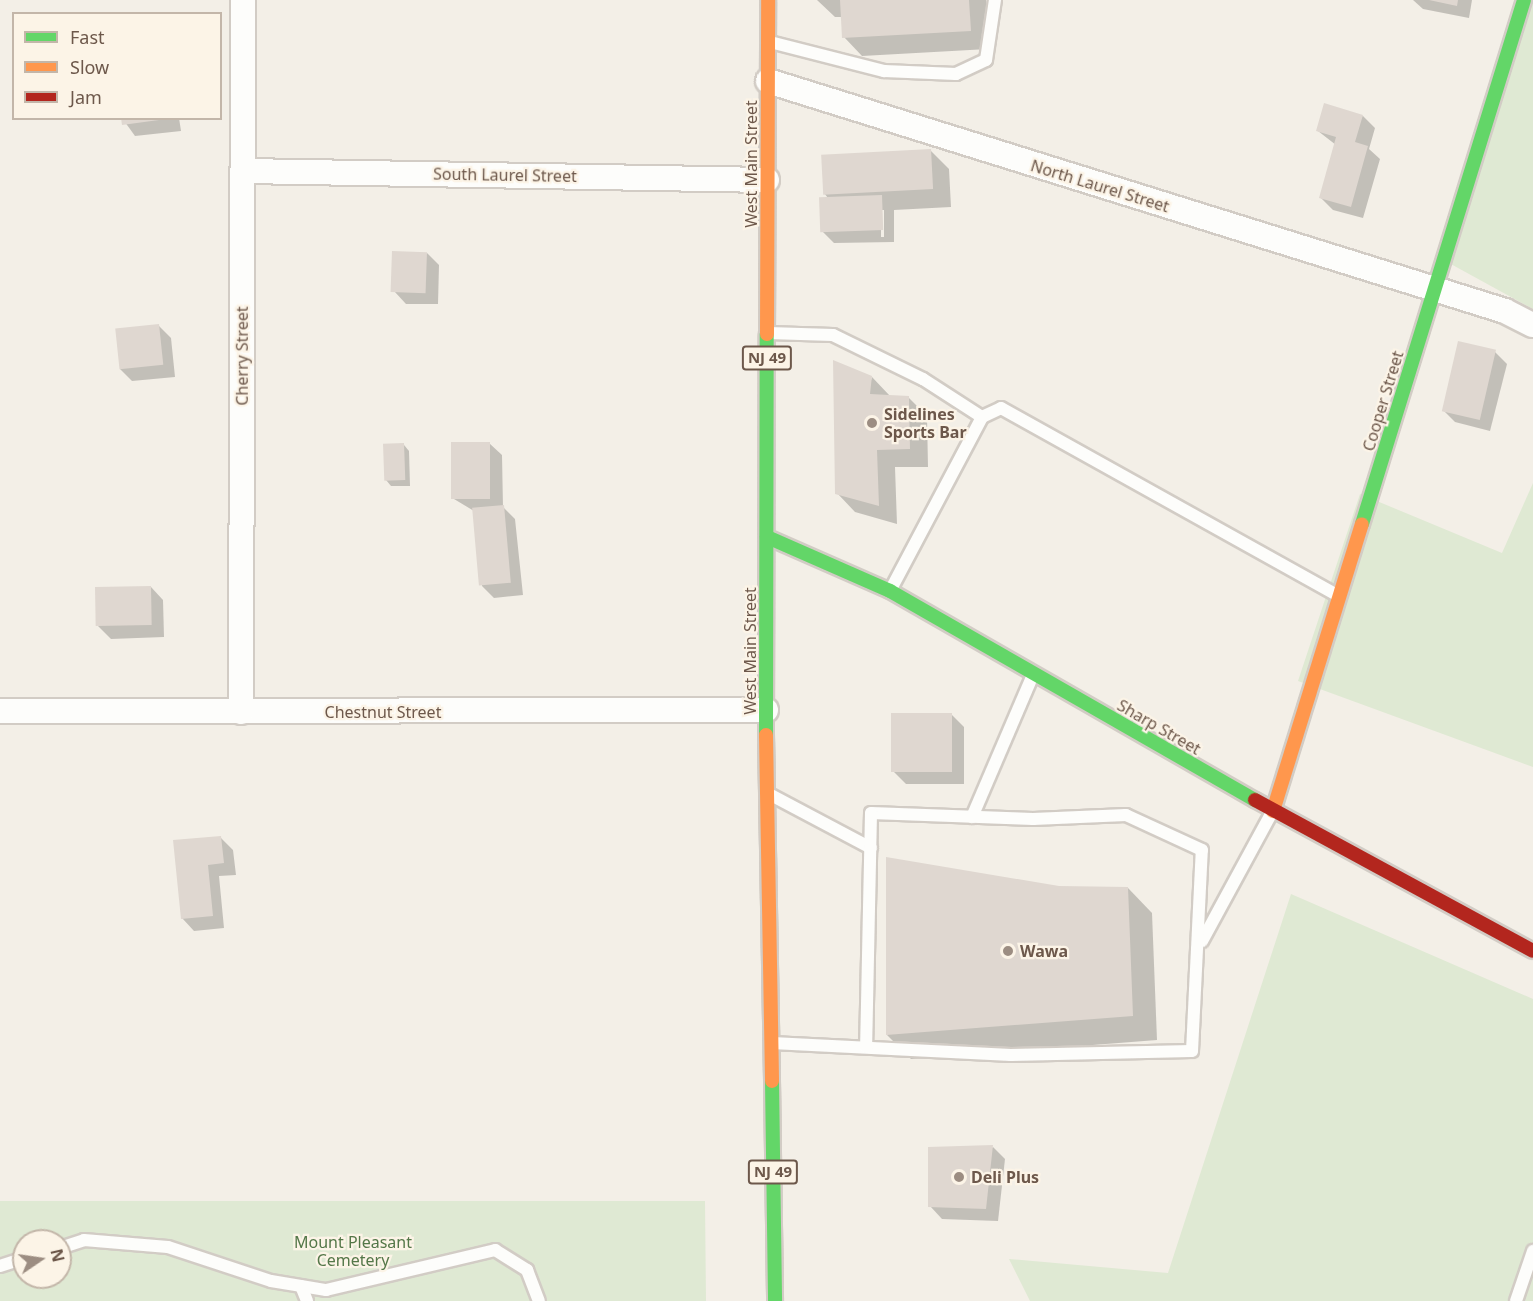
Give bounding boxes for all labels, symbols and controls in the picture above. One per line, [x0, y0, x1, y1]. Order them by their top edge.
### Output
legend [12, 12, 222, 120]
text: Fast [70, 25, 105, 49]
text: Slow [70, 55, 109, 79]
text: Jam [70, 85, 102, 109]
street label: West Main Street [741, 100, 761, 228]
street label: North Laurel Street [1028, 156, 1172, 216]
street label: South Laurel Street [433, 164, 577, 186]
street label: Cherry Street [232, 306, 252, 406]
road number: NJ 49 [742, 346, 792, 370]
street label: Cooper Street [1359, 349, 1407, 453]
place label: Sidelines Sports Bar [884, 404, 967, 442]
marker: Sidelines Sports Bar [865, 416, 879, 430]
street label: West Main Street [740, 587, 760, 715]
street label: Sharp Street [1114, 695, 1204, 759]
street label: Chestnut Street [325, 702, 441, 722]
place label: Wawa [1020, 941, 1068, 961]
marker: Wawa [1001, 944, 1015, 958]
road number: NJ 49 [748, 1160, 798, 1184]
place label: Deli Plus [971, 1167, 1039, 1187]
marker: Deli Plus [952, 1170, 966, 1184]
north arrow [12, 1229, 72, 1289]
park label: Mount Pleasant Cemetery [294, 1232, 412, 1270]
text: N [45, 1247, 70, 1264]

